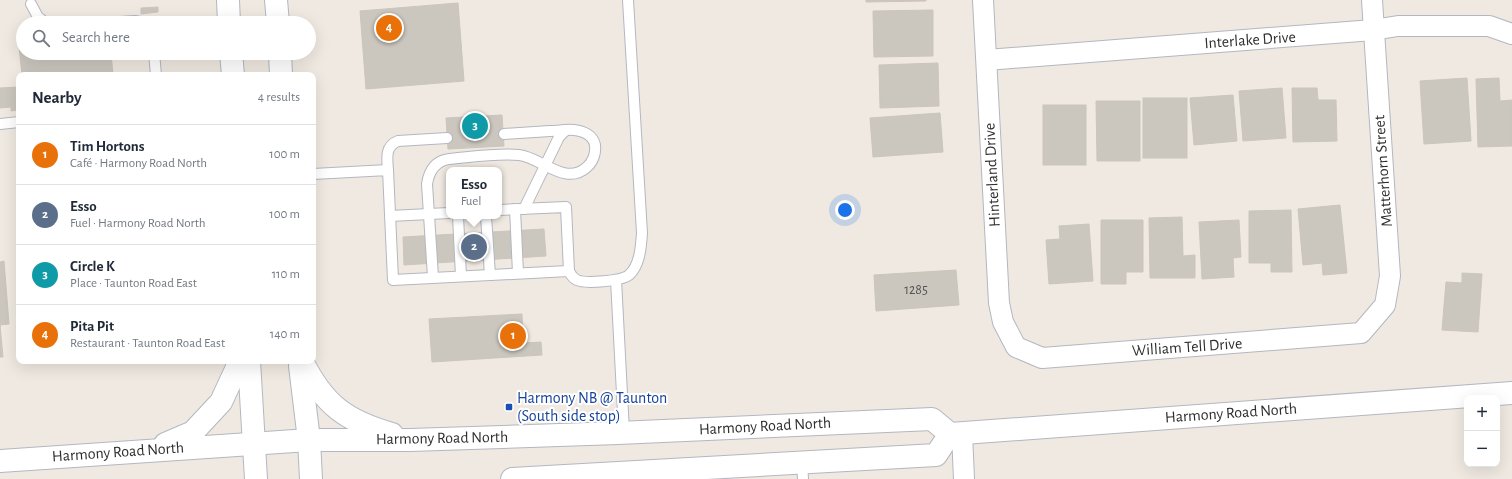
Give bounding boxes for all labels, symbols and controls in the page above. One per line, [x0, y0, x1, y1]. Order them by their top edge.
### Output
pin: 4 [376, 13, 402, 43]
search box [16, 16, 316, 60]
icon: search [30, 27, 52, 49]
street label: Interlake Drive [1204, 29, 1296, 51]
text: Search here [62, 30, 130, 45]
text: Nearby [32, 89, 82, 106]
text: 4 results [258, 91, 300, 104]
pin: 3 [462, 111, 488, 141]
street label: Matterhorn Street [1371, 115, 1395, 227]
street label: Hinterland Drive [981, 123, 1003, 227]
text: Tim Hortons [70, 139, 145, 154]
text: 1 [43, 148, 47, 161]
text: 100 m [269, 148, 300, 161]
text: Café · Harmony Road North [70, 157, 207, 170]
popup [446, 167, 502, 219]
text: Esso [461, 177, 487, 192]
text: Fuel [461, 195, 482, 208]
text: Esso [70, 199, 97, 214]
your location [835, 200, 855, 220]
text: 2 [42, 208, 48, 221]
text: 100 m [269, 208, 300, 221]
text: Fuel · Harmony Road North [70, 217, 206, 230]
pin: 2 [461, 232, 487, 262]
text: Circle K [70, 259, 115, 274]
text: 3 [42, 268, 48, 281]
text: 110 m [272, 268, 300, 281]
text: Place · Taunton Road East [70, 277, 197, 290]
house number: 1285 [904, 283, 928, 297]
text: Pita Pit [70, 319, 114, 334]
pin: 1 [500, 321, 526, 351]
text: 4 [42, 328, 48, 341]
text: 140 m [270, 328, 300, 341]
street label: William Tell Drive [1131, 335, 1243, 359]
text: Restaurant · Taunton Road East [70, 337, 225, 350]
place label: Harmony NB @ Taunton (South side stop) [517, 390, 667, 424]
map controls [1464, 395, 1500, 467]
button: + [1464, 395, 1500, 431]
street label: Harmony Road North [1164, 400, 1298, 427]
marker: Harmony NB @ Taunton (South side stop) [504, 402, 514, 412]
street label: Harmony Road North [699, 415, 832, 438]
street label: Harmony Road North [376, 429, 508, 448]
button: − [1464, 431, 1500, 467]
street label: Harmony Road North [51, 439, 185, 466]

